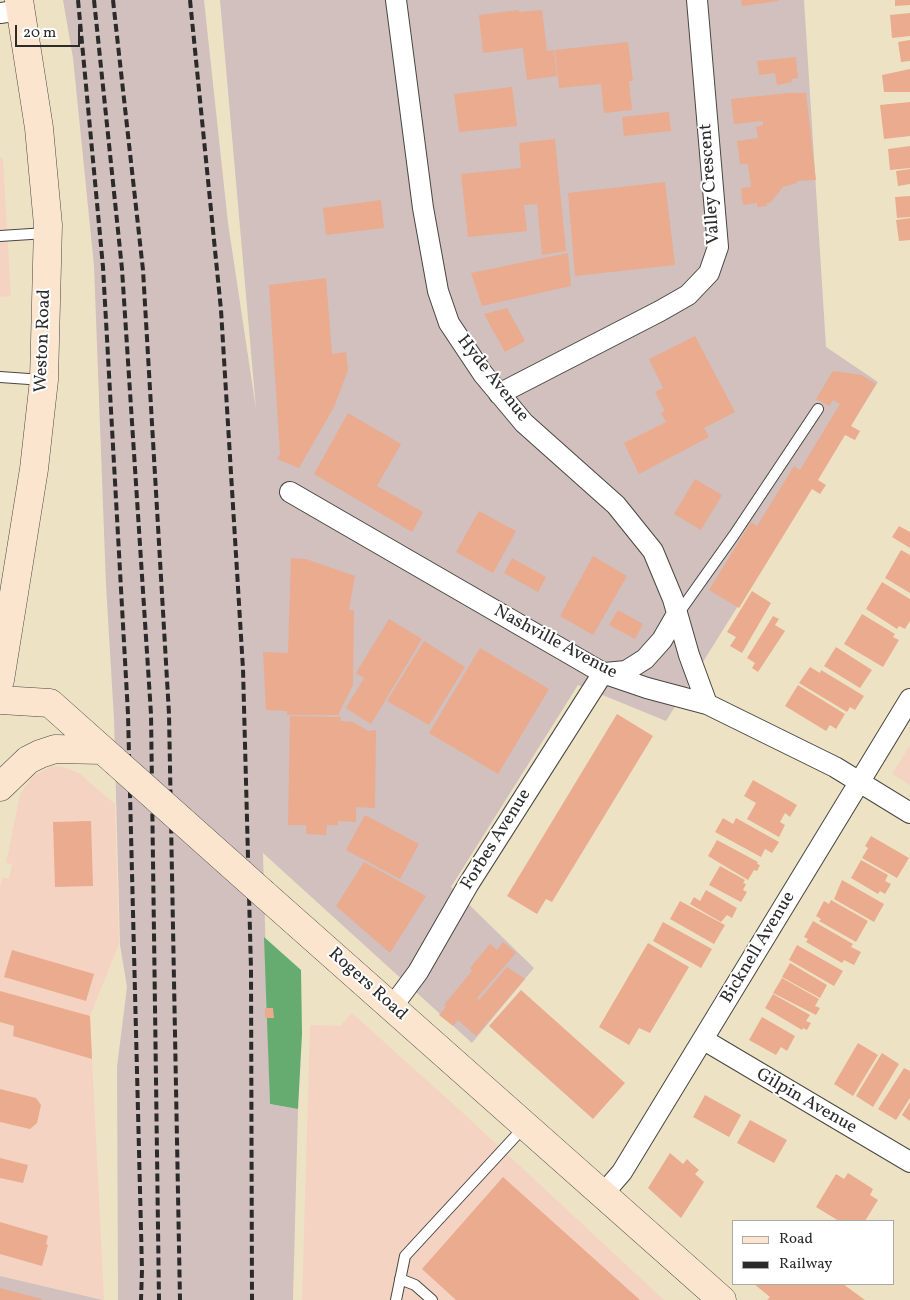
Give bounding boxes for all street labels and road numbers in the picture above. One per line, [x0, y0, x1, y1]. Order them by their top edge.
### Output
street label: Valley Crescent [696, 123, 726, 245]
street label: Weston Road [31, 289, 57, 393]
street label: Hyde Avenue [451, 331, 533, 427]
street label: Nashville Avenue [490, 601, 620, 685]
street label: Forbes Avenue [457, 786, 537, 894]
street label: Bicknell Avenue [717, 888, 801, 1008]
street label: Rogers Road [323, 944, 411, 1026]
street label: Gilpin Avenue [752, 1064, 860, 1140]

